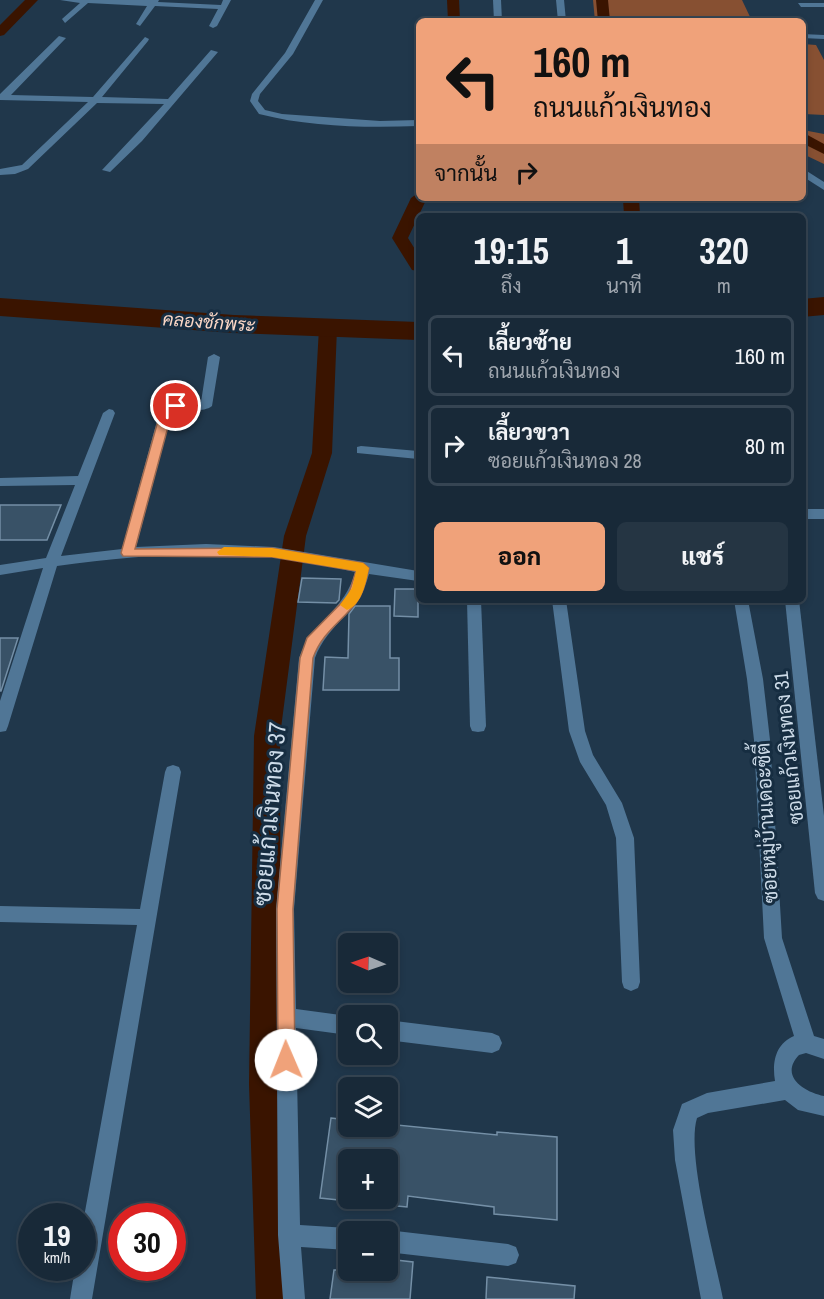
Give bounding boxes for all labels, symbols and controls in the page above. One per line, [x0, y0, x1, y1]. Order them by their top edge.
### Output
text: 160 m [533, 34, 631, 90]
icon: left [434, 42, 512, 120]
text: ถนนแก้วเงินทอง [533, 89, 712, 125]
icon: right [510, 156, 543, 189]
text: จากนั้น [434, 158, 498, 188]
text: 19:15 [473, 227, 549, 275]
text: 1 [616, 227, 632, 275]
text: 320 [699, 227, 749, 275]
text: ถึง [501, 272, 522, 299]
text: นาที [606, 272, 642, 299]
text: m [717, 272, 731, 299]
water label: คลองชักพระ [162, 306, 256, 338]
text: เลี้ยวซ้าย [488, 327, 572, 357]
icon: left [437, 339, 470, 372]
text: 160 m [735, 341, 785, 371]
text: ถนนแก้วเงินทอง [488, 357, 620, 384]
pin [150, 380, 201, 431]
icon: arrive [159, 389, 192, 422]
text: เลี้ยวขวา [488, 417, 570, 447]
icon: right [437, 429, 470, 462]
text: 80 m [745, 431, 785, 461]
text: ซอยแก้วเงินทอง 28 [488, 447, 642, 474]
button: ออก [434, 522, 605, 591]
button: แชร์ [617, 522, 788, 591]
street label: ซอยแก้วเงินทอง 31 [767, 670, 809, 826]
street label: ซอยแก้วเงินทอง 37 [245, 721, 293, 907]
street label: ซอยหมู่บ้านเดอะซิตี้ [744, 741, 786, 904]
north arrow [338, 933, 398, 993]
map controls [338, 933, 398, 1281]
button: search [338, 1005, 398, 1065]
position arrow [254, 1028, 318, 1092]
button: layers [338, 1077, 398, 1137]
button: + [338, 1149, 398, 1209]
speed limit sign: 30 [108, 1203, 186, 1281]
text: 19 [43, 1215, 71, 1255]
button: − [338, 1221, 398, 1281]
text: km/h [44, 1247, 70, 1268]

